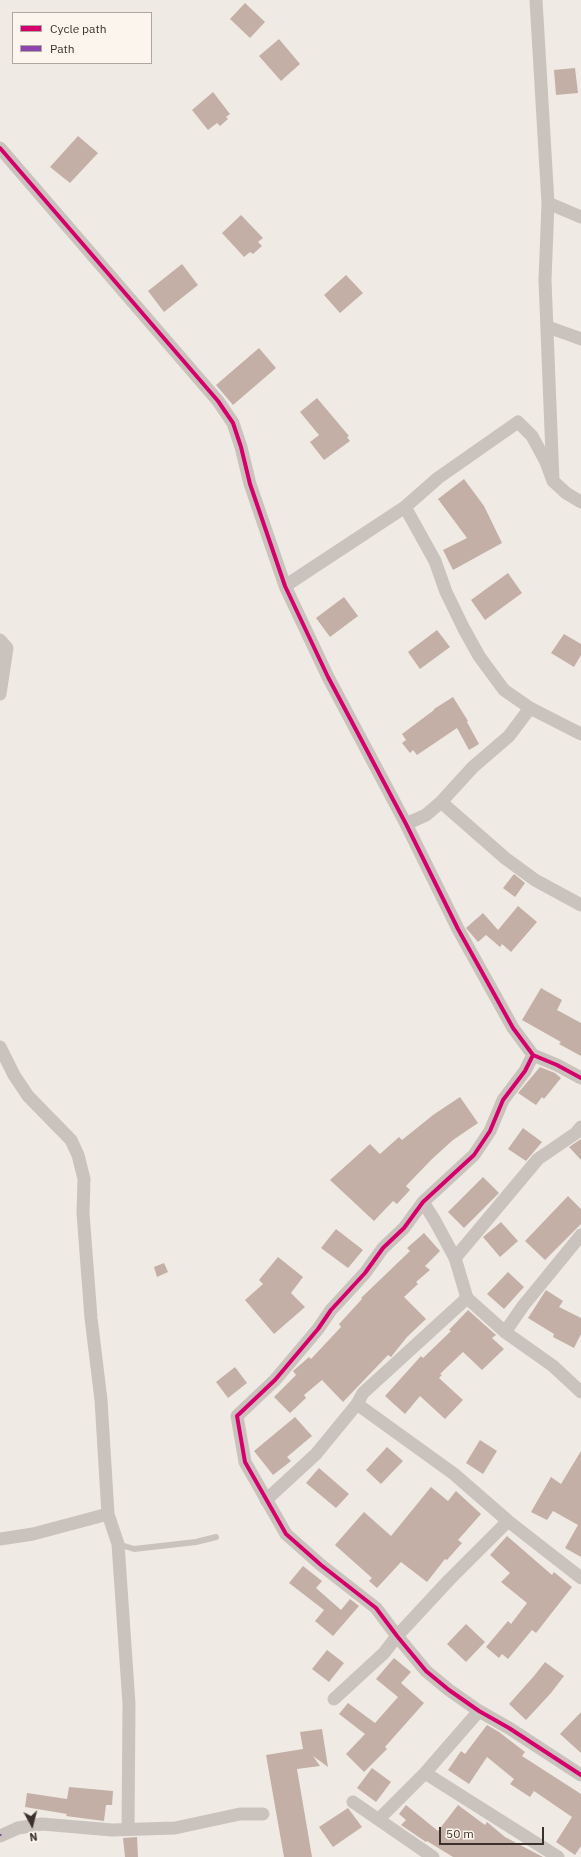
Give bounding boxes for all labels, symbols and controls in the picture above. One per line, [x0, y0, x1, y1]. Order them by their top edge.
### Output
legend [12, 12, 152, 64]
text: Cycle path [50, 21, 107, 36]
text: Path [50, 41, 75, 56]
north arrow [12, 1805, 52, 1845]
scale bar [441, 1819, 546, 1845]
text: 50 m [446, 1826, 474, 1841]
text: N [29, 1829, 38, 1844]

